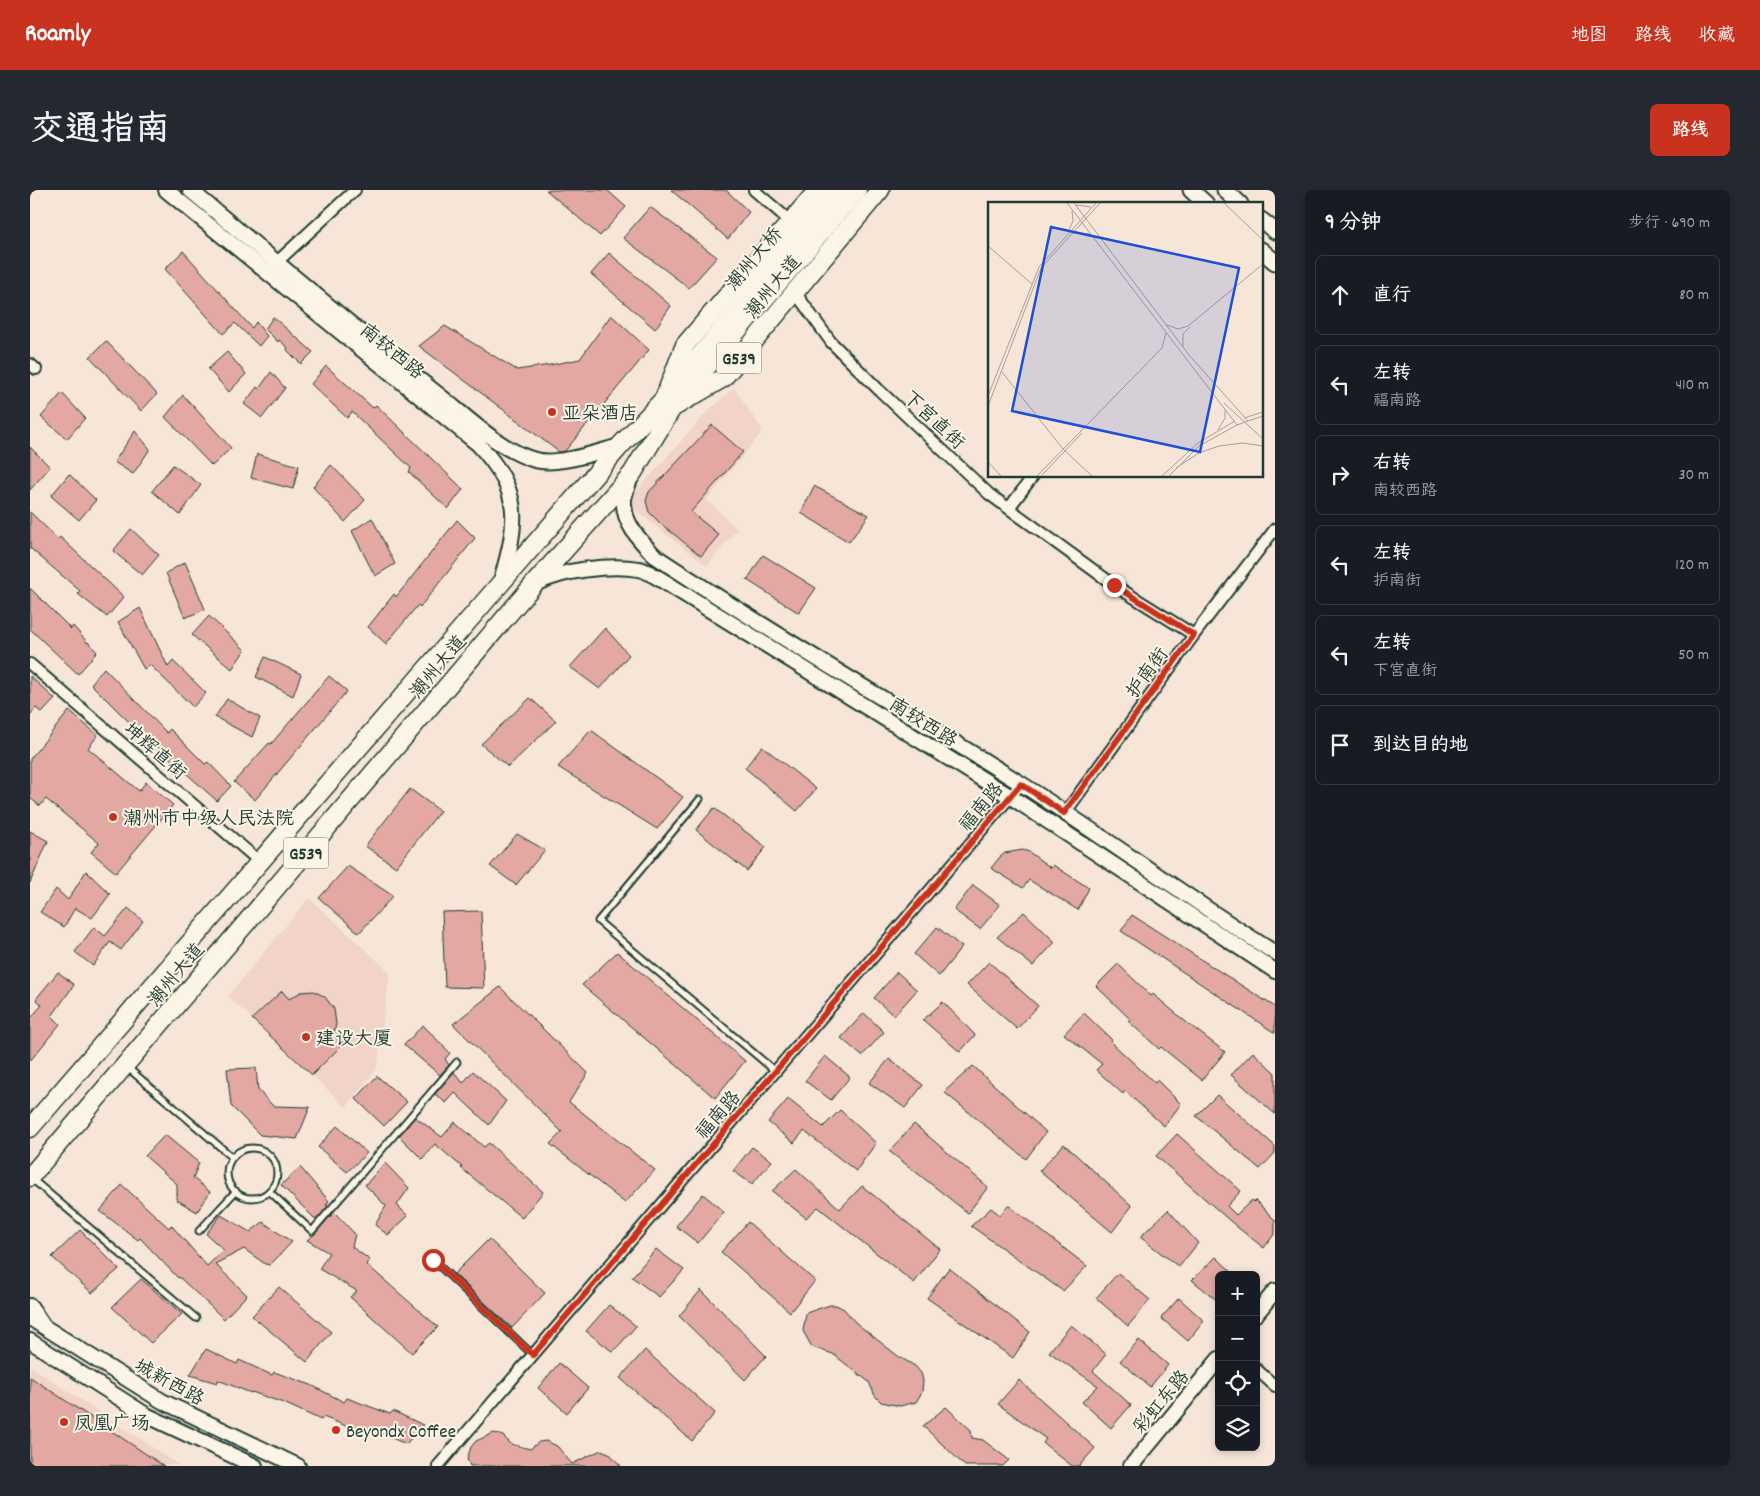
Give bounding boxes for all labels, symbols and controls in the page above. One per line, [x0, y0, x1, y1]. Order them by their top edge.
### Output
text: Roamly [25, 18, 91, 52]
text: 地图 [1571, 24, 1607, 49]
text: 路线 [1635, 24, 1671, 49]
text: 收藏 [1699, 24, 1735, 49]
button: 路线 [1650, 104, 1730, 156]
text: 交通指南 [30, 107, 170, 157]
inset map [988, 202, 1262, 478]
text: 9 分钟 [1325, 209, 1381, 239]
text: 步行 · 690 m [1628, 212, 1710, 235]
street label: 潮州大桥 [721, 222, 790, 298]
street label: 潮州大道 [740, 250, 809, 326]
icon: ahead [1326, 281, 1354, 309]
text: 直行 [1373, 283, 1411, 310]
text: 80 m [1679, 284, 1709, 307]
street label: 南较西路 [353, 318, 429, 387]
road number: G539 [716, 342, 762, 374]
text: 左转 [1373, 361, 1411, 388]
icon: left [1326, 371, 1354, 399]
text: 410 m [1675, 374, 1709, 397]
street label: 下宫直街 [896, 386, 970, 457]
text: 福南路 [1373, 390, 1421, 413]
place label: 亚朵酒店 [562, 402, 638, 429]
marker: 亚朵酒店 [546, 406, 558, 418]
text: 右转 [1373, 451, 1411, 478]
icon: right [1326, 461, 1354, 489]
text: 30 m [1679, 464, 1709, 487]
text: 南较西路 [1373, 480, 1437, 503]
text: 左转 [1373, 541, 1411, 568]
icon: left [1326, 551, 1354, 579]
text: 120 m [1675, 554, 1709, 577]
text: 护南街 [1373, 570, 1421, 593]
route end [1103, 574, 1126, 597]
street label: 潮州大道 [405, 630, 474, 706]
text: 左转 [1373, 631, 1411, 658]
icon: left [1326, 641, 1354, 669]
street label: 护南街 [1121, 643, 1177, 705]
text: 50 m [1678, 644, 1709, 667]
text: 下宫直街 [1373, 660, 1437, 683]
street label: 南较西路 [883, 692, 962, 756]
street label: 坤辉直街 [116, 718, 191, 788]
icon: arrive [1326, 731, 1354, 759]
text: 到达目的地 [1373, 733, 1468, 760]
street label: 福南路 [954, 778, 1011, 839]
place label: 潮州市中级人民法院 [123, 807, 294, 834]
marker: 潮州市中级人民法院 [107, 811, 119, 823]
road number: G539 [284, 838, 328, 868]
street label: 潮州大道 [143, 938, 212, 1014]
place label: 建设大厦 [316, 1027, 392, 1054]
marker: 建设大厦 [300, 1031, 312, 1043]
street label: 福南路 [691, 1086, 749, 1147]
route start [422, 1249, 445, 1272]
map controls [1215, 1271, 1260, 1451]
button: + [1215, 1271, 1260, 1316]
button: − [1215, 1316, 1260, 1361]
street label: 城新西路 [129, 1354, 208, 1414]
button: locate [1215, 1361, 1260, 1406]
street label: 彩虹东路 [1128, 1365, 1197, 1441]
button: layers [1215, 1406, 1260, 1451]
place label: 凤凰广场 [74, 1412, 150, 1439]
marker: 凤凰广场 [58, 1416, 70, 1428]
place label: Beyondx Coffee [346, 1420, 456, 1447]
marker: Beyondx Coffee [330, 1424, 342, 1436]

